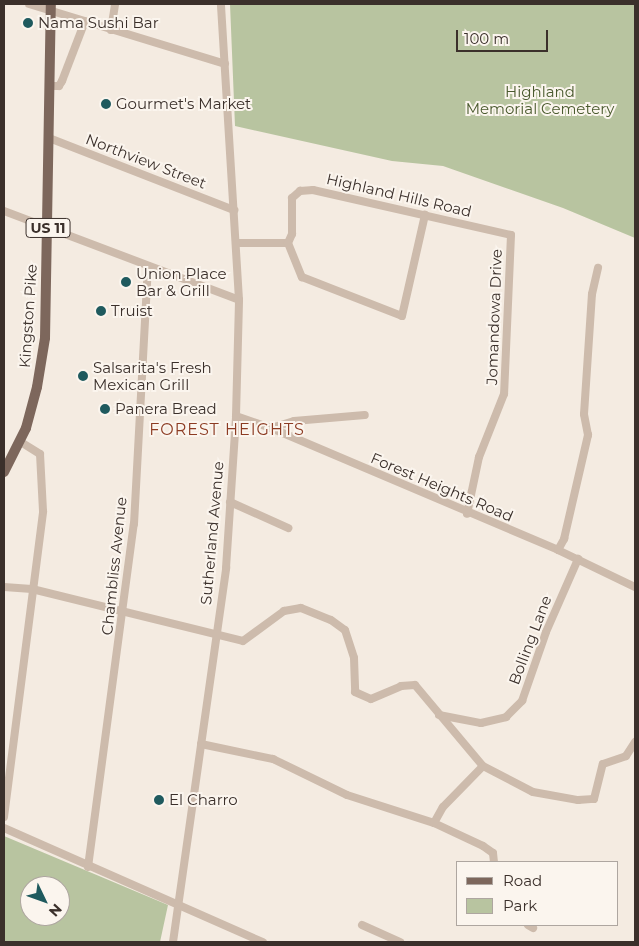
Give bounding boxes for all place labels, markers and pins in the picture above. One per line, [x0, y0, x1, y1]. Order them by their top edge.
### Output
place label: Nama Sushi Bar [38, 14, 159, 32]
marker: Nama Sushi Bar [22, 17, 34, 29]
place label: Gourmet's Market [116, 95, 251, 113]
marker: Gourmet's Market [100, 98, 112, 110]
place label: Union Place Bar & Grill [136, 264, 227, 299]
marker: Union Place Bar & Grill [120, 276, 132, 288]
place label: Truist [111, 302, 153, 320]
marker: Truist [95, 305, 107, 317]
place label: Salsarita's Fresh Mexican Grill [93, 358, 212, 393]
marker: Salsarita's Fresh Mexican Grill [77, 370, 89, 382]
place label: Panera Bread [115, 400, 217, 418]
marker: Panera Bread [99, 403, 111, 415]
place label: El Charro [169, 791, 238, 809]
marker: El Charro [153, 794, 165, 806]

